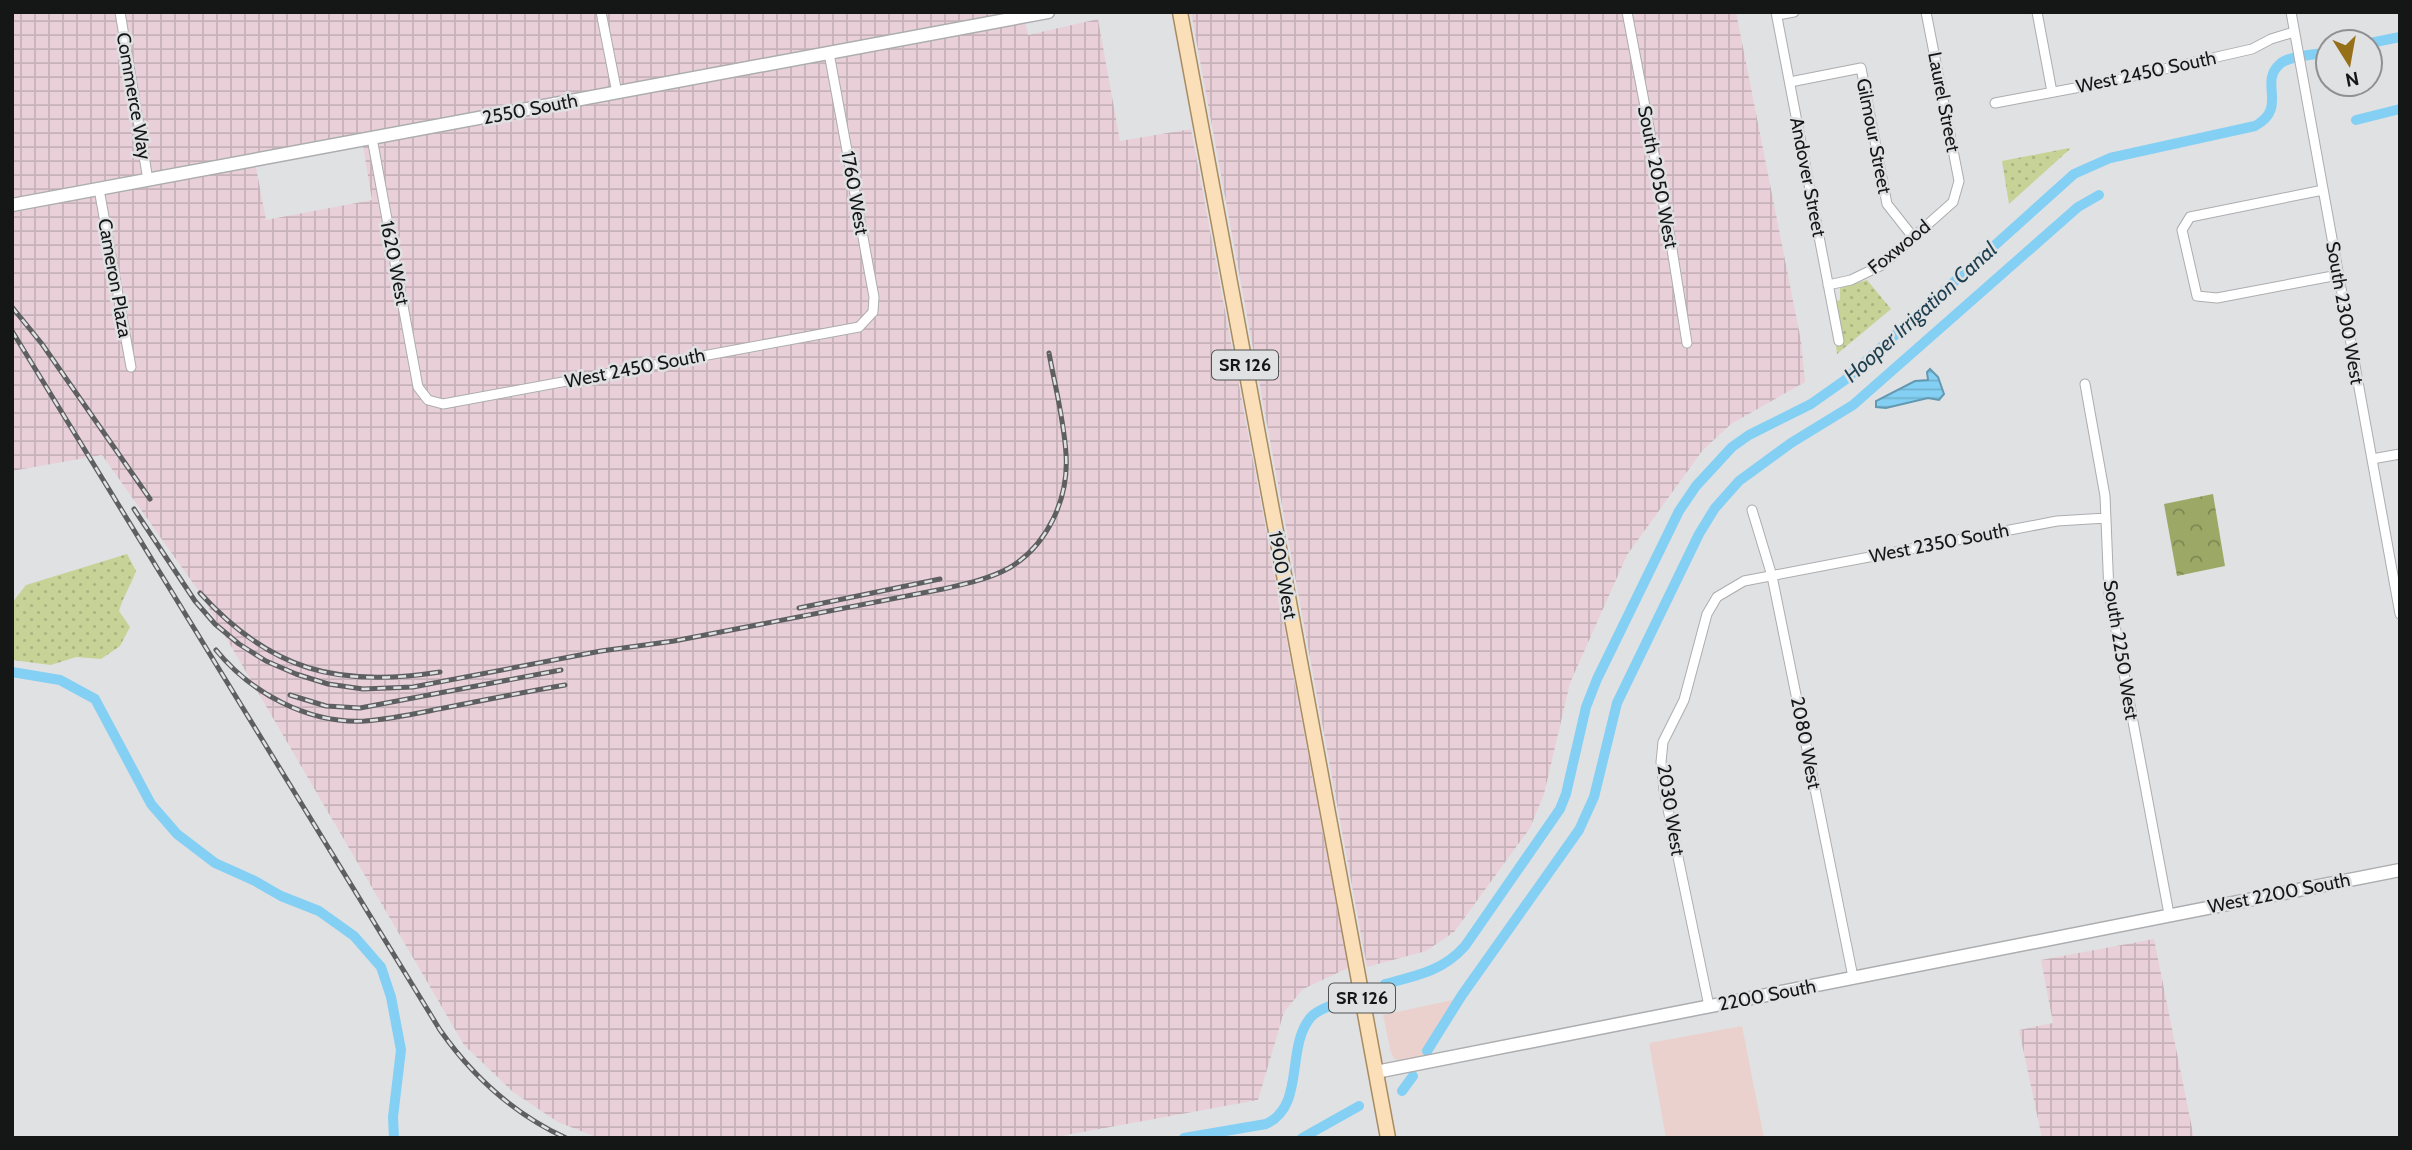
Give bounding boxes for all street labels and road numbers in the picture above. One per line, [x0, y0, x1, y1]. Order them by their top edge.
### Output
street label: Commerce Way [111, 31, 157, 162]
street label: West 2450 South [2074, 46, 2218, 98]
street label: Laurel Street [1923, 50, 1965, 155]
street label: Gilmour Street [1852, 76, 1897, 196]
street label: 2550 South [481, 89, 579, 129]
street label: South 2050 West [1633, 104, 1683, 251]
street label: Andover Street [1785, 115, 1831, 239]
street label: 1760 West [836, 149, 874, 237]
street label: Foxwood [1863, 215, 1935, 279]
street label: Cameron Plaza [93, 217, 137, 339]
street label: 1620 West [376, 219, 415, 308]
street label: South 2300 West [2321, 240, 2369, 387]
street label: West 2450 South [563, 343, 707, 393]
road number: SR 126 [1212, 351, 1278, 380]
street label: West 2350 South [1867, 518, 2011, 568]
street label: 1900 West [1264, 529, 1302, 621]
street label: South 2250 West [2099, 578, 2144, 722]
street label: 2080 West [1786, 695, 1826, 792]
street label: 2030 West [1652, 763, 1690, 858]
street label: West 2200 South [2206, 868, 2352, 918]
street label: 2200 South [1716, 974, 1818, 1016]
road number: SR 126 [1329, 984, 1395, 1013]

